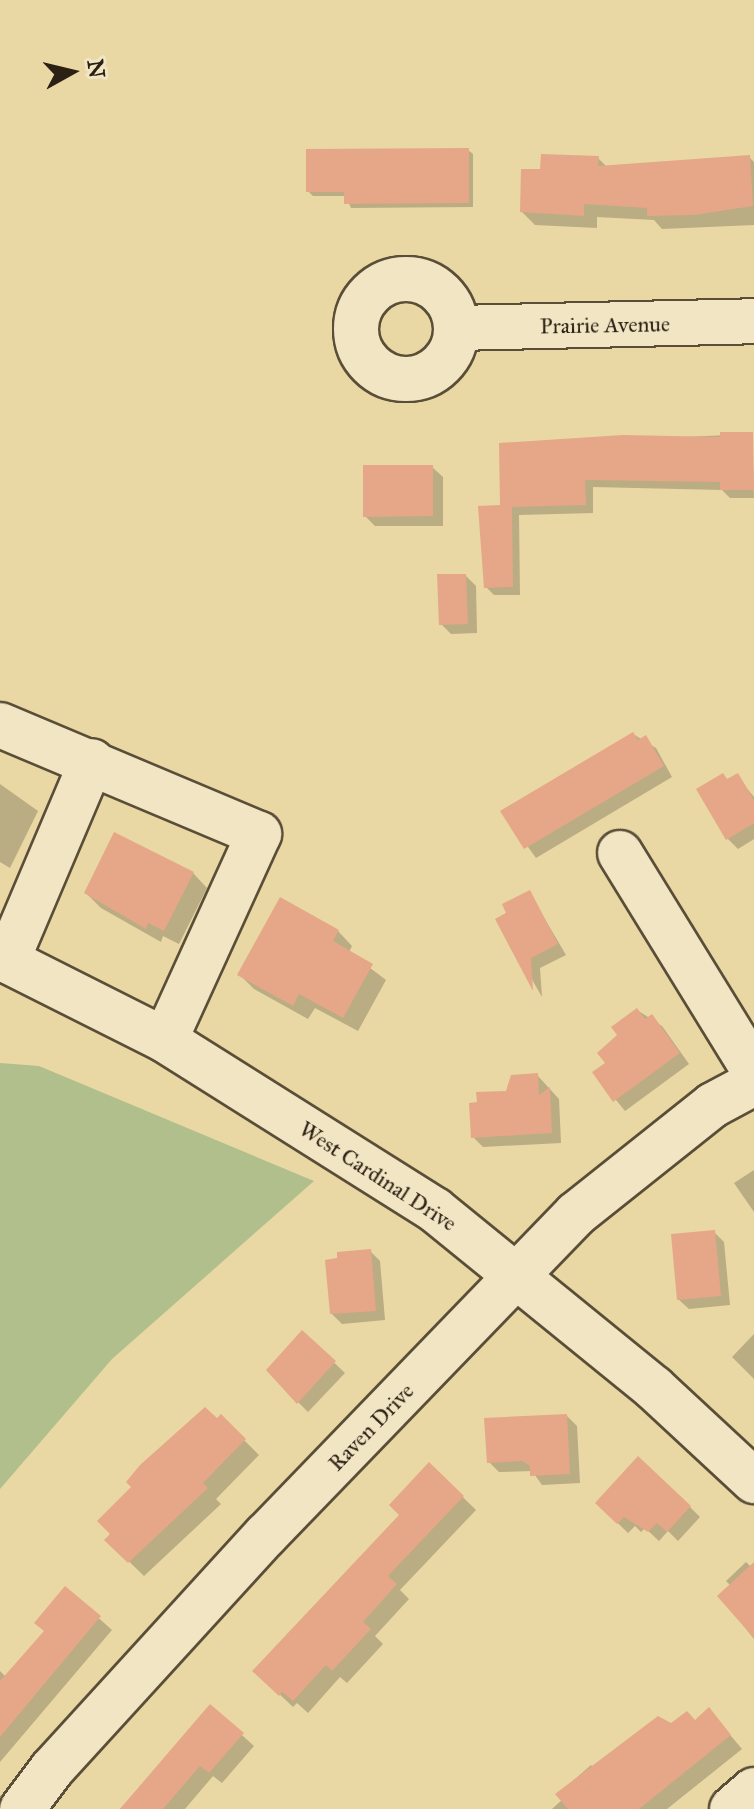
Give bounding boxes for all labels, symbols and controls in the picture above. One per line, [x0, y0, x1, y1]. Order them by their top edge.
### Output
north arrow [32, 32, 112, 112]
text: N [82, 57, 111, 80]
street label: Prairie Avenue [540, 311, 670, 339]
street label: West Cardinal Drive [294, 1115, 462, 1237]
street label: Raven Drive [323, 1378, 419, 1476]

